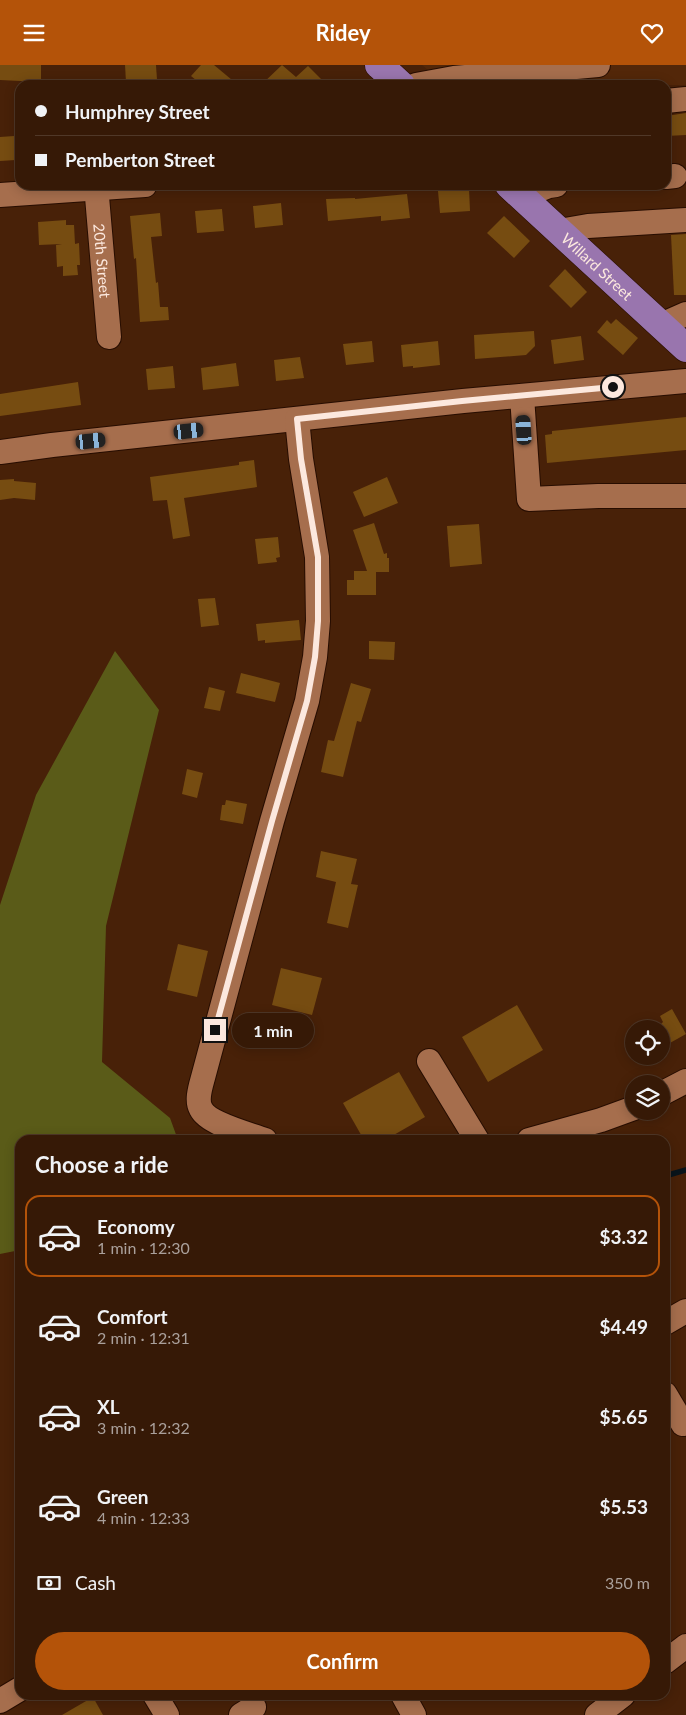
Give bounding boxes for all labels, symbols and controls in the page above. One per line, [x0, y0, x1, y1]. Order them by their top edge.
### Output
icon: menu [20, 19, 48, 47]
text: Ridey [315, 19, 371, 46]
icon: heart [638, 19, 666, 47]
text: Humphrey Street [65, 100, 210, 123]
text: Pemberton Street [65, 148, 215, 171]
street label: 20th Street [90, 223, 115, 299]
street label: Willard Street [558, 229, 637, 304]
route start [602, 376, 624, 398]
car [515, 415, 532, 445]
car [173, 422, 204, 440]
car [75, 432, 106, 450]
callout: 1 min [232, 1013, 315, 1047]
route end [204, 1019, 226, 1041]
map controls [625, 1020, 670, 1120]
button: locate [625, 1020, 670, 1065]
text: 1 min [253, 1021, 293, 1040]
button: layers [625, 1075, 670, 1120]
text: Choose a ride [35, 1151, 169, 1178]
icon: car [37, 1214, 82, 1259]
text: Economy [97, 1215, 175, 1238]
text: $3.32 [599, 1225, 648, 1248]
text: 1 min · 12:30 [97, 1238, 190, 1257]
icon: car [37, 1304, 82, 1349]
text: Comfort [97, 1305, 168, 1328]
text: $4.49 [599, 1315, 648, 1338]
text: 2 min · 12:31 [97, 1328, 190, 1347]
icon: car [37, 1394, 82, 1439]
text: XL [97, 1395, 120, 1418]
text: $5.65 [599, 1405, 648, 1428]
text: 3 min · 12:32 [97, 1418, 190, 1437]
icon: car [37, 1484, 82, 1529]
text: Green [97, 1485, 148, 1508]
text: $5.53 [599, 1495, 648, 1518]
text: 4 min · 12:33 [97, 1508, 190, 1527]
icon: cash [35, 1569, 63, 1597]
text: Cash [75, 1571, 116, 1594]
text: 350 m [605, 1573, 650, 1592]
button: Confirm [35, 1632, 650, 1690]

